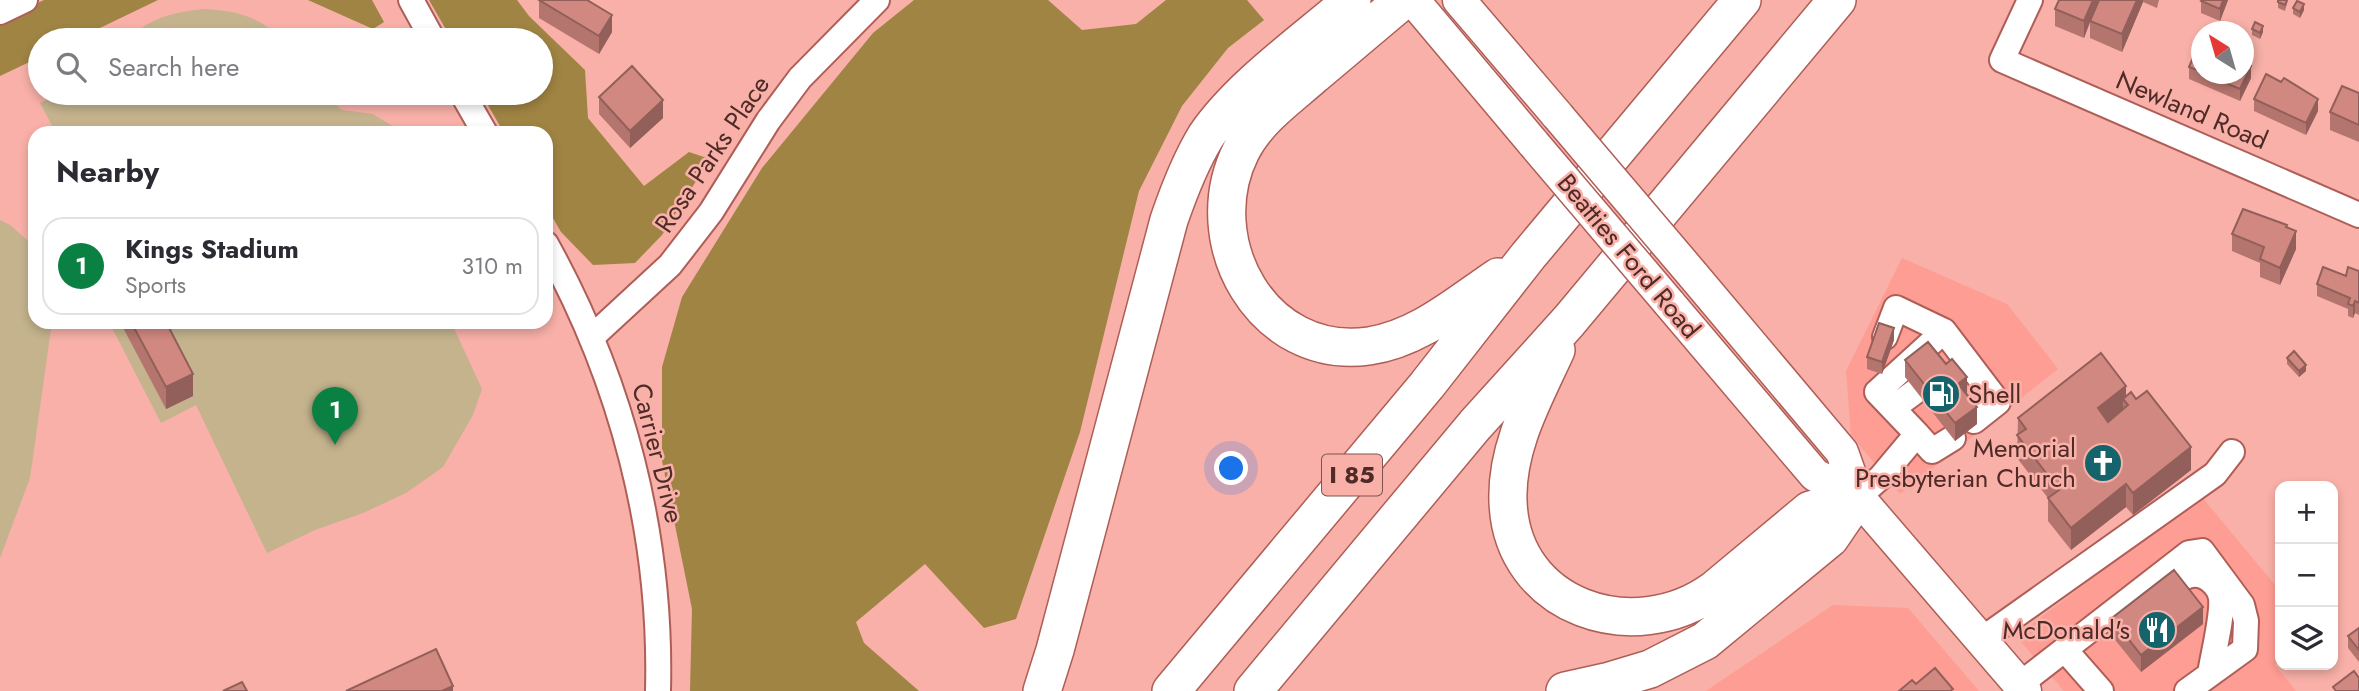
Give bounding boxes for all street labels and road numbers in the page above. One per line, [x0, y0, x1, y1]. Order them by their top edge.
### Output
street label: Newland Road [2110, 61, 2274, 159]
street label: Rosa Parks Place [645, 68, 779, 240]
street label: Beatties Ford Road [1548, 165, 1710, 347]
street label: Carrier Drive [622, 379, 694, 527]
road number: I 85 [1322, 454, 1382, 496]

